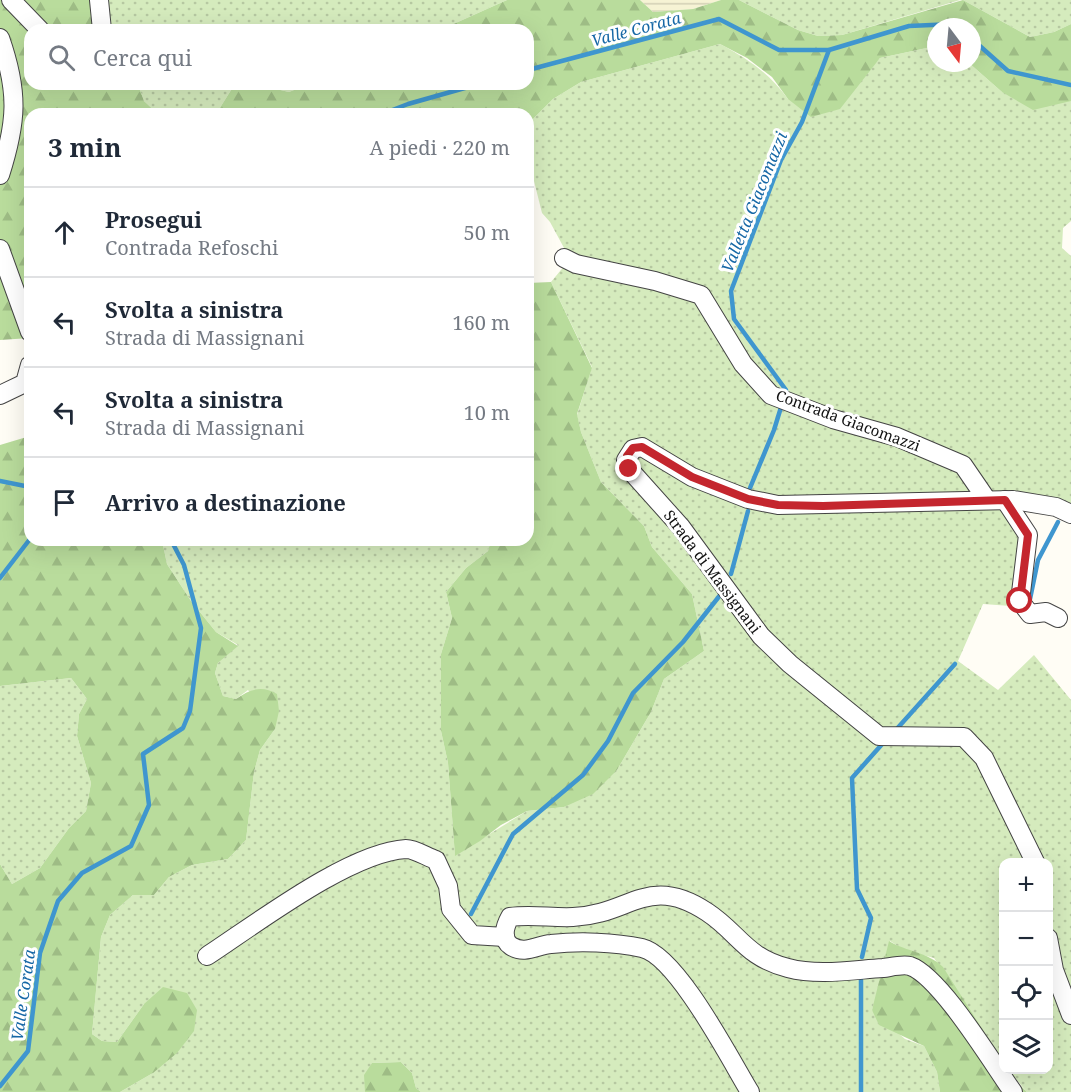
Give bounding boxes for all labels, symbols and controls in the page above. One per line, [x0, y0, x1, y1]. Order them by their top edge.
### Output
water label: Valle Corata [589, 6, 684, 51]
north arrow [927, 18, 981, 72]
search box [24, 24, 534, 90]
icon: search [45, 41, 78, 74]
text: Cerca qui [93, 42, 192, 72]
text: 3 min [48, 129, 122, 165]
water label: Valletta Giacomazzi [716, 129, 792, 275]
text: A piedi · 220 m [370, 134, 510, 161]
text: Prosegui [105, 204, 202, 234]
icon: ahead [48, 216, 81, 249]
text: 50 m [464, 219, 510, 246]
text: Contrada Refoschi [105, 234, 278, 261]
text: Svolta a sinistra [105, 294, 284, 324]
icon: left [48, 306, 81, 339]
text: 160 m [452, 309, 510, 336]
text: Strada di Massignani [105, 324, 305, 351]
text: Svolta a sinistra [105, 384, 284, 414]
street label: Contrada Giacomazzi [773, 385, 924, 456]
icon: left [48, 396, 81, 429]
text: 10 m [464, 399, 510, 426]
text: Strada di Massignani [105, 414, 305, 441]
route end [615, 455, 641, 481]
icon: arrive [48, 486, 81, 519]
text: Arrivo a destinazione [105, 487, 346, 517]
street label: Strada di Massignani [660, 506, 766, 637]
route start [1006, 587, 1032, 613]
map controls [999, 858, 1053, 1074]
button: + [999, 858, 1053, 912]
button: − [999, 912, 1053, 966]
water label: Valle Corata [6, 947, 40, 1042]
button: locate [999, 966, 1053, 1020]
button: layers [999, 1020, 1053, 1074]

